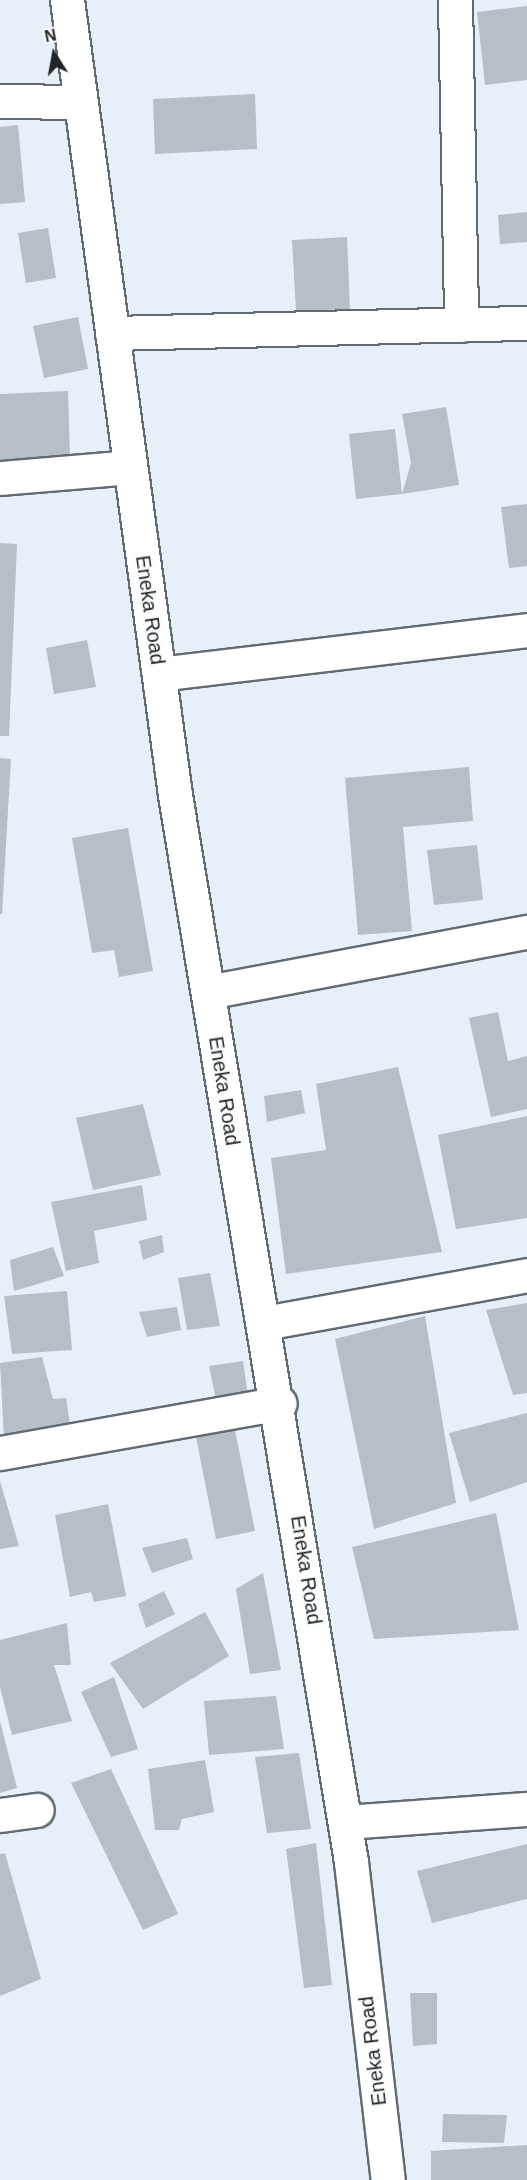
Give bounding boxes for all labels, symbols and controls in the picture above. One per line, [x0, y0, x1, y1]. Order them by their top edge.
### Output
north arrow [24, 24, 84, 84]
text: N [43, 26, 58, 45]
street label: Eneka Road [130, 554, 170, 666]
street label: Eneka Road [204, 1035, 244, 1147]
street label: Eneka Road [286, 1514, 326, 1626]
street label: Eneka Road [354, 1995, 392, 2107]

